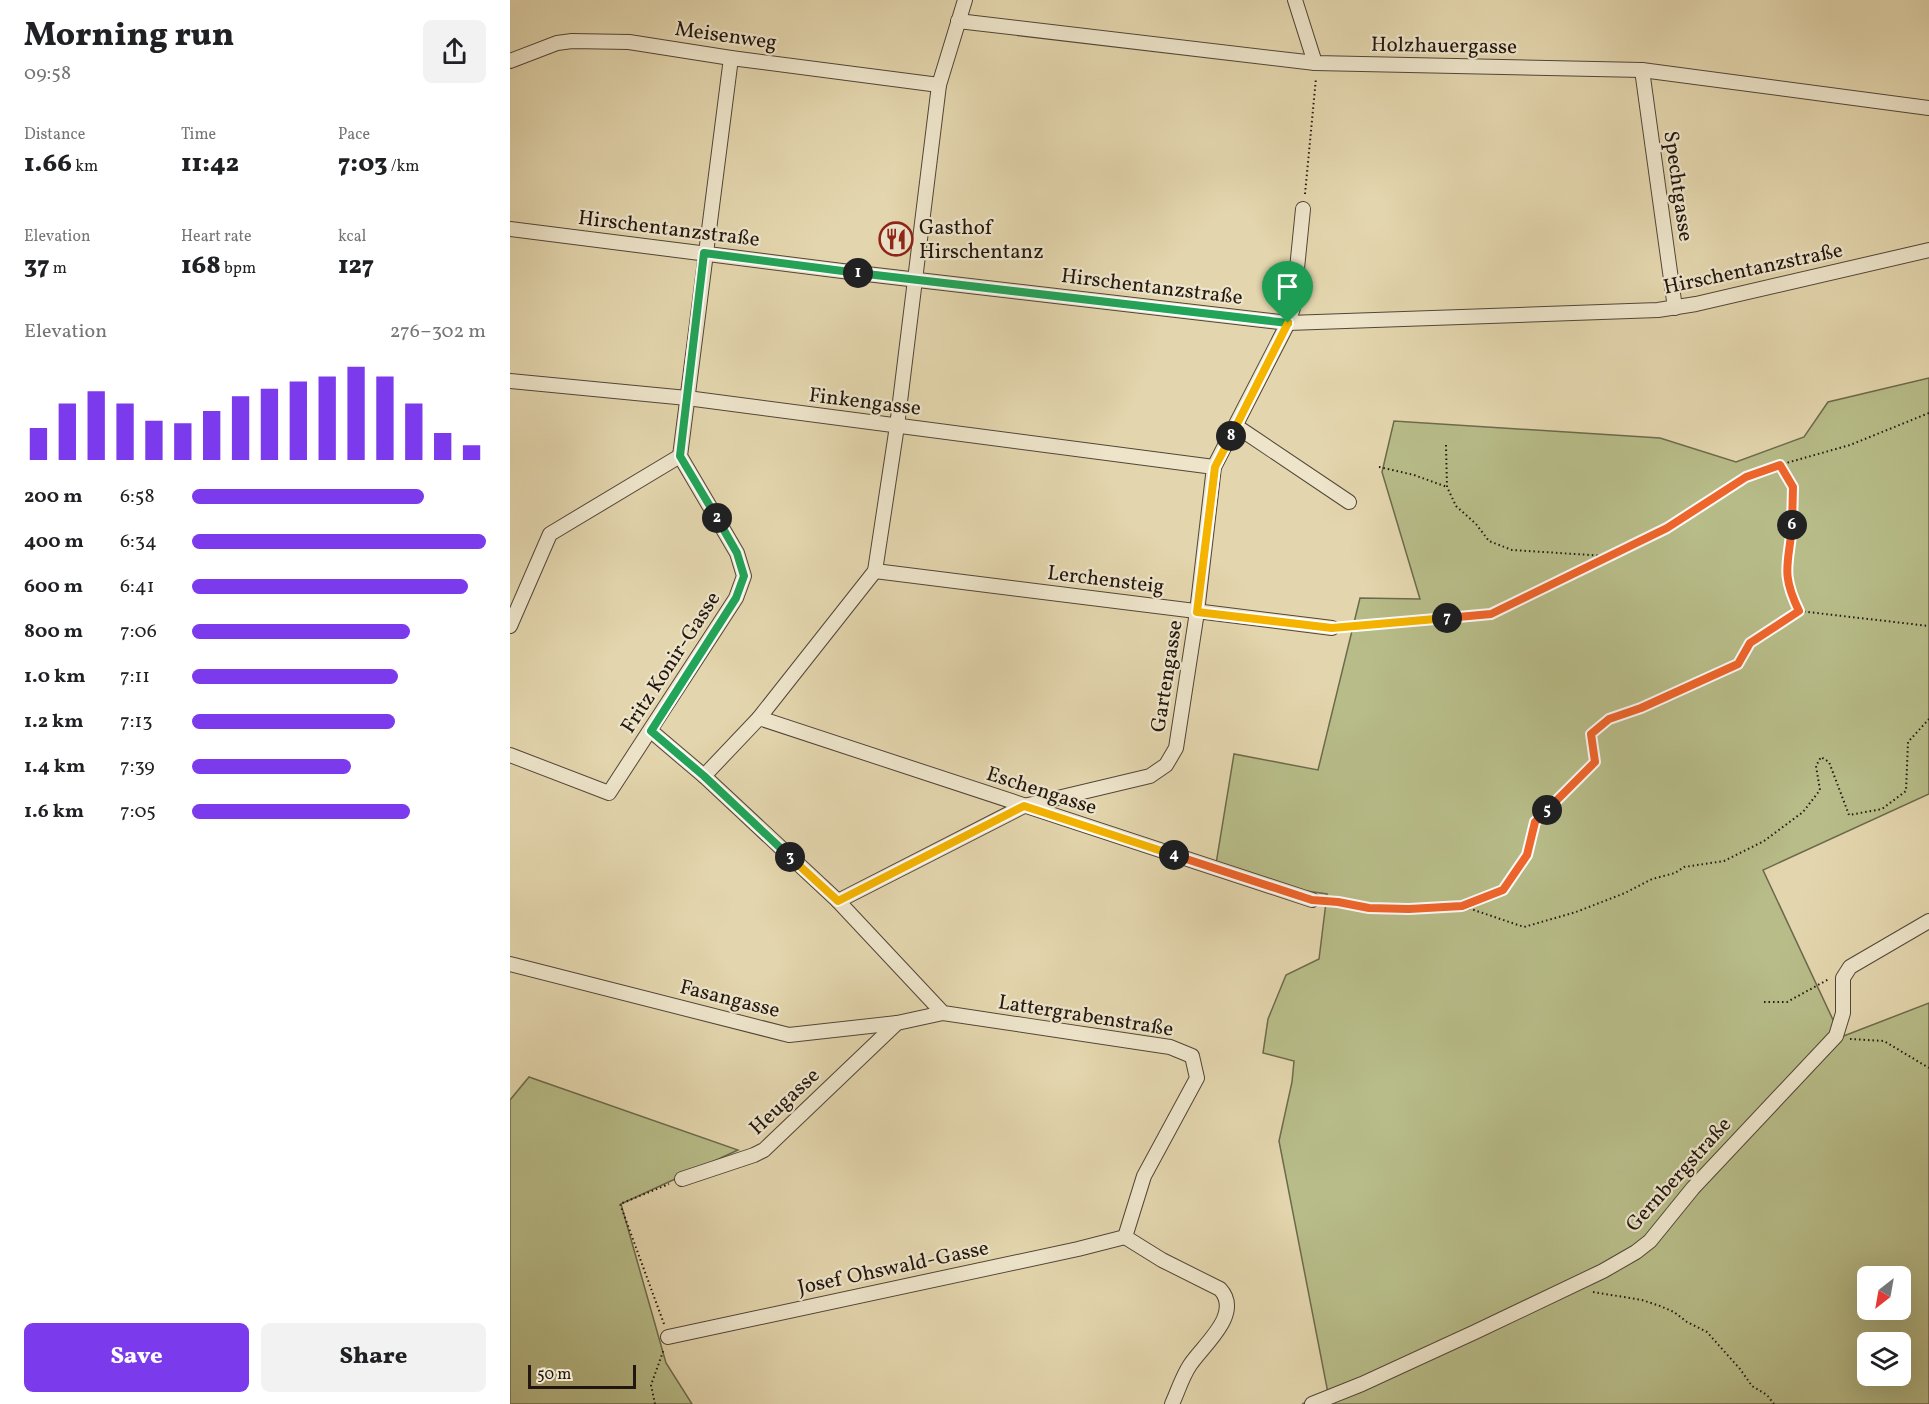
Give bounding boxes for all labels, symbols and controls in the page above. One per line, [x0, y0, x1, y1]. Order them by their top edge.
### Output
text: Morning run [24, 14, 234, 60]
street label: Meisenweg [673, 15, 779, 58]
button: share [423, 20, 486, 83]
street label: Holzhauergasse [1371, 31, 1517, 62]
text: 09:58 [24, 60, 71, 88]
text: Distance [24, 124, 85, 146]
text: Time [181, 124, 216, 146]
text: Pace [338, 124, 370, 146]
street label: Spechtgasse [1655, 129, 1700, 243]
text: 1.66 [24, 146, 72, 182]
text: 11:42 [181, 146, 239, 182]
text: 7:03 [338, 146, 388, 182]
text: km [72, 156, 98, 178]
text: /km [388, 156, 419, 178]
street label: Hirschentanzstraße [576, 204, 761, 255]
place label: Gasthof Hirschentanz [919, 214, 1044, 267]
restaurant icon: Gasthof Hirschentanz [878, 221, 914, 257]
text: Elevation [24, 226, 91, 248]
text: Heart rate [181, 226, 252, 248]
text: kcal [338, 226, 366, 248]
street label: Hirschentanzstraße [1661, 236, 1846, 303]
text: 37 [24, 248, 50, 284]
text: 168 [181, 248, 221, 284]
text: 127 [338, 248, 374, 284]
text: m [50, 258, 67, 280]
text: bpm [221, 258, 256, 280]
pin: 1 [843, 258, 873, 288]
pin [1262, 261, 1313, 323]
text: 1 [855, 262, 861, 284]
street label: Hirschentanzstraße [1059, 262, 1244, 313]
icon: arrive [1271, 270, 1304, 303]
text: Elevation [24, 318, 107, 346]
text: 276–302 m [390, 318, 486, 346]
street label: Finkengasse [807, 381, 923, 424]
pin: 8 [1216, 421, 1246, 451]
text: 8 [1227, 425, 1235, 447]
text: 200 m [24, 483, 82, 511]
text: 6:58 [120, 483, 155, 511]
pin: 2 [702, 503, 732, 533]
text: 2 [713, 507, 721, 529]
pin: 6 [1777, 510, 1807, 540]
text: 6 [1788, 514, 1796, 536]
text: 400 m [24, 528, 84, 556]
text: 6:34 [120, 528, 157, 556]
street label: Lerchensteig [1046, 559, 1166, 602]
text: 600 m [24, 573, 83, 601]
text: 6:41 [120, 573, 155, 601]
street label: Fritz Konir-Gasse [615, 586, 728, 739]
pin: 7 [1432, 603, 1462, 633]
text: 7 [1443, 607, 1451, 629]
text: 800 m [24, 618, 83, 646]
text: 7:06 [120, 618, 157, 646]
street label: Gartengasse [1144, 618, 1191, 735]
text: 1.0 km [24, 663, 86, 691]
text: 7:11 [120, 663, 150, 691]
text: 1.2 km [24, 708, 84, 736]
text: 7:13 [120, 708, 152, 736]
text: 1.4 km [24, 753, 85, 781]
text: 7:39 [120, 753, 155, 781]
street label: Eschengasse [983, 760, 1101, 823]
pin: 5 [1532, 795, 1562, 825]
text: 1.6 km [24, 798, 84, 826]
text: 7:05 [120, 798, 156, 826]
text: 5 [1543, 799, 1551, 821]
pin: 4 [1159, 840, 1189, 870]
pin: 3 [775, 842, 805, 872]
text: 4 [1169, 844, 1179, 866]
text: 3 [786, 846, 794, 868]
street label: Fasangasse [677, 973, 783, 1026]
street label: Lattergrabenstraße [996, 988, 1176, 1045]
street label: Heugasse [743, 1062, 827, 1142]
street label: Gernbergstraße [1620, 1111, 1739, 1239]
street label: Josef Ohswald-Gasse [795, 1234, 992, 1303]
north arrow [1857, 1266, 1911, 1320]
map controls [1857, 1266, 1911, 1386]
button: Save [24, 1323, 249, 1392]
button: Share [261, 1323, 486, 1392]
button: layers [1857, 1332, 1911, 1386]
scale bar [528, 1362, 636, 1390]
text: 50 m [537, 1364, 571, 1386]

